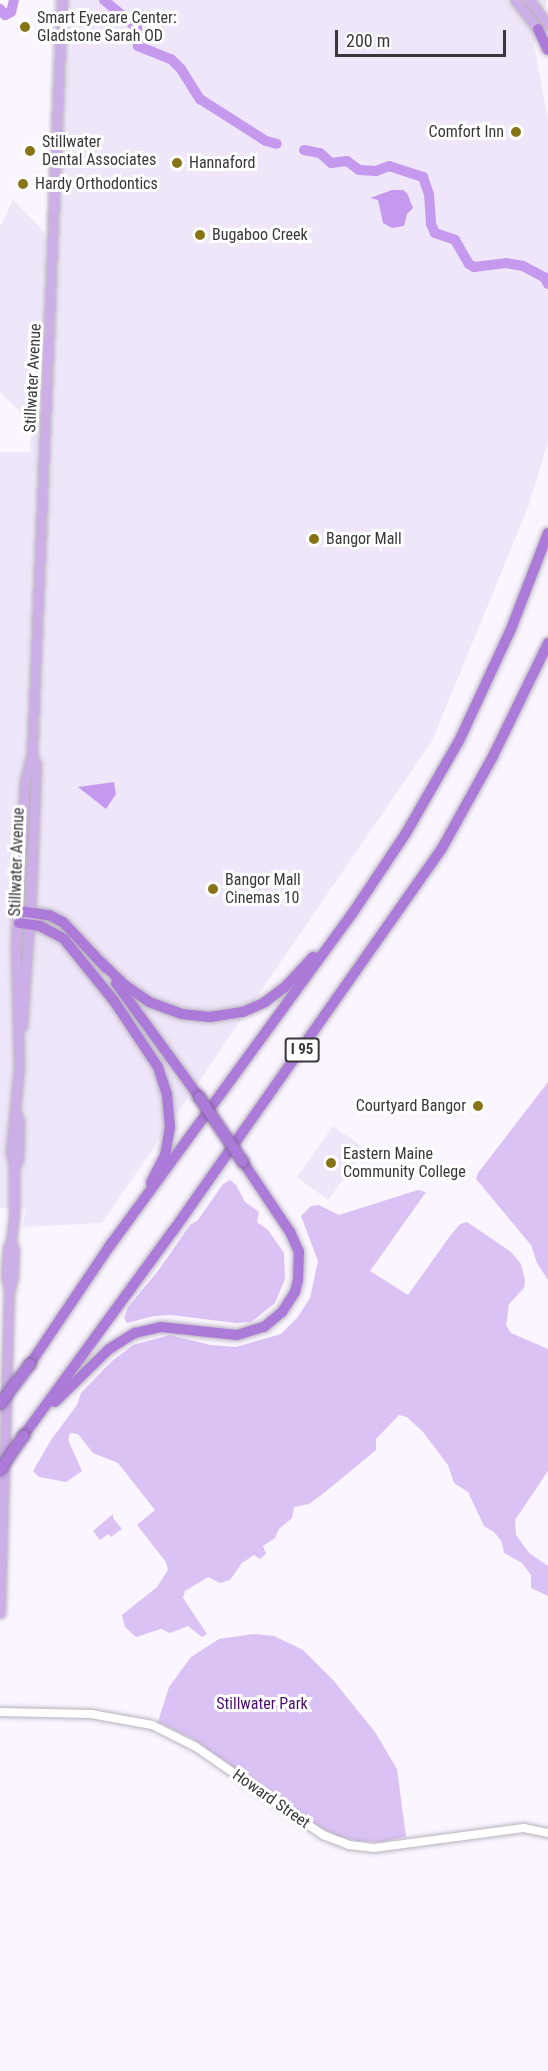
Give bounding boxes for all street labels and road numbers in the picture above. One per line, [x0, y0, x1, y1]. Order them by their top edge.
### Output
street label: Stillwater Avenue [21, 323, 45, 433]
street label: Stillwater Avenue [6, 807, 28, 917]
road number: I 95 [284, 1038, 320, 1062]
street label: Howard Street [229, 1765, 313, 1833]

